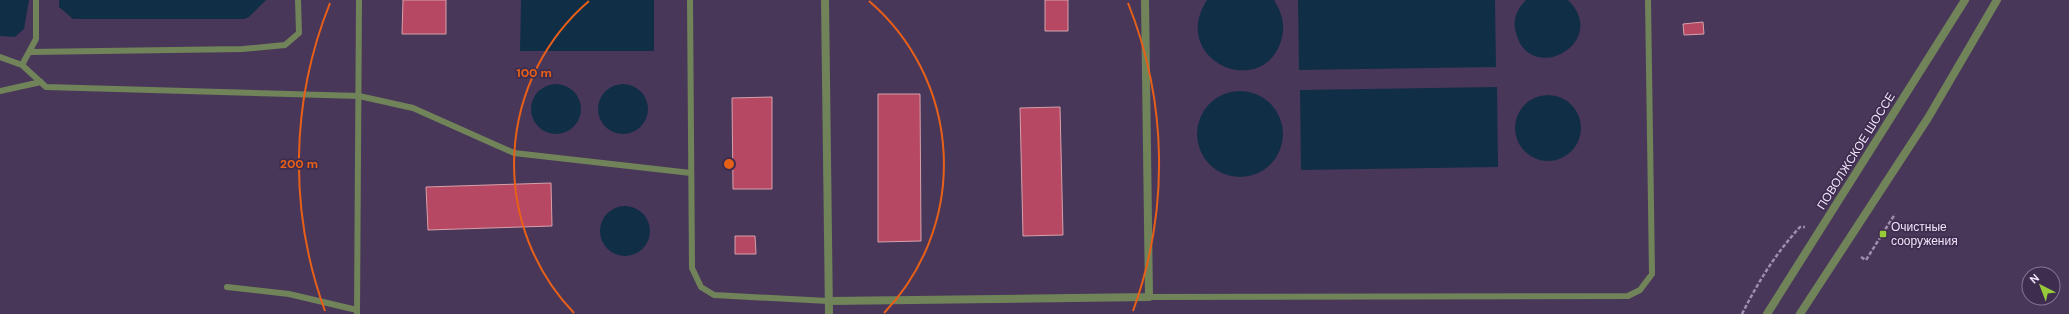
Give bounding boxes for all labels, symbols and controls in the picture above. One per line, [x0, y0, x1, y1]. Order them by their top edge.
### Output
text: 100 m [516, 65, 552, 81]
street label: ПОВОЛЖСКОЕ ШОССЕ [1813, 89, 1899, 213]
text: 200 m [280, 156, 318, 172]
centre of rings [722, 157, 736, 171]
place label: Очистные сооружения [1891, 219, 1958, 249]
marker: Очистные сооружения [1878, 229, 1888, 239]
north arrow [2021, 266, 2061, 306]
text: N [2027, 271, 2042, 286]

